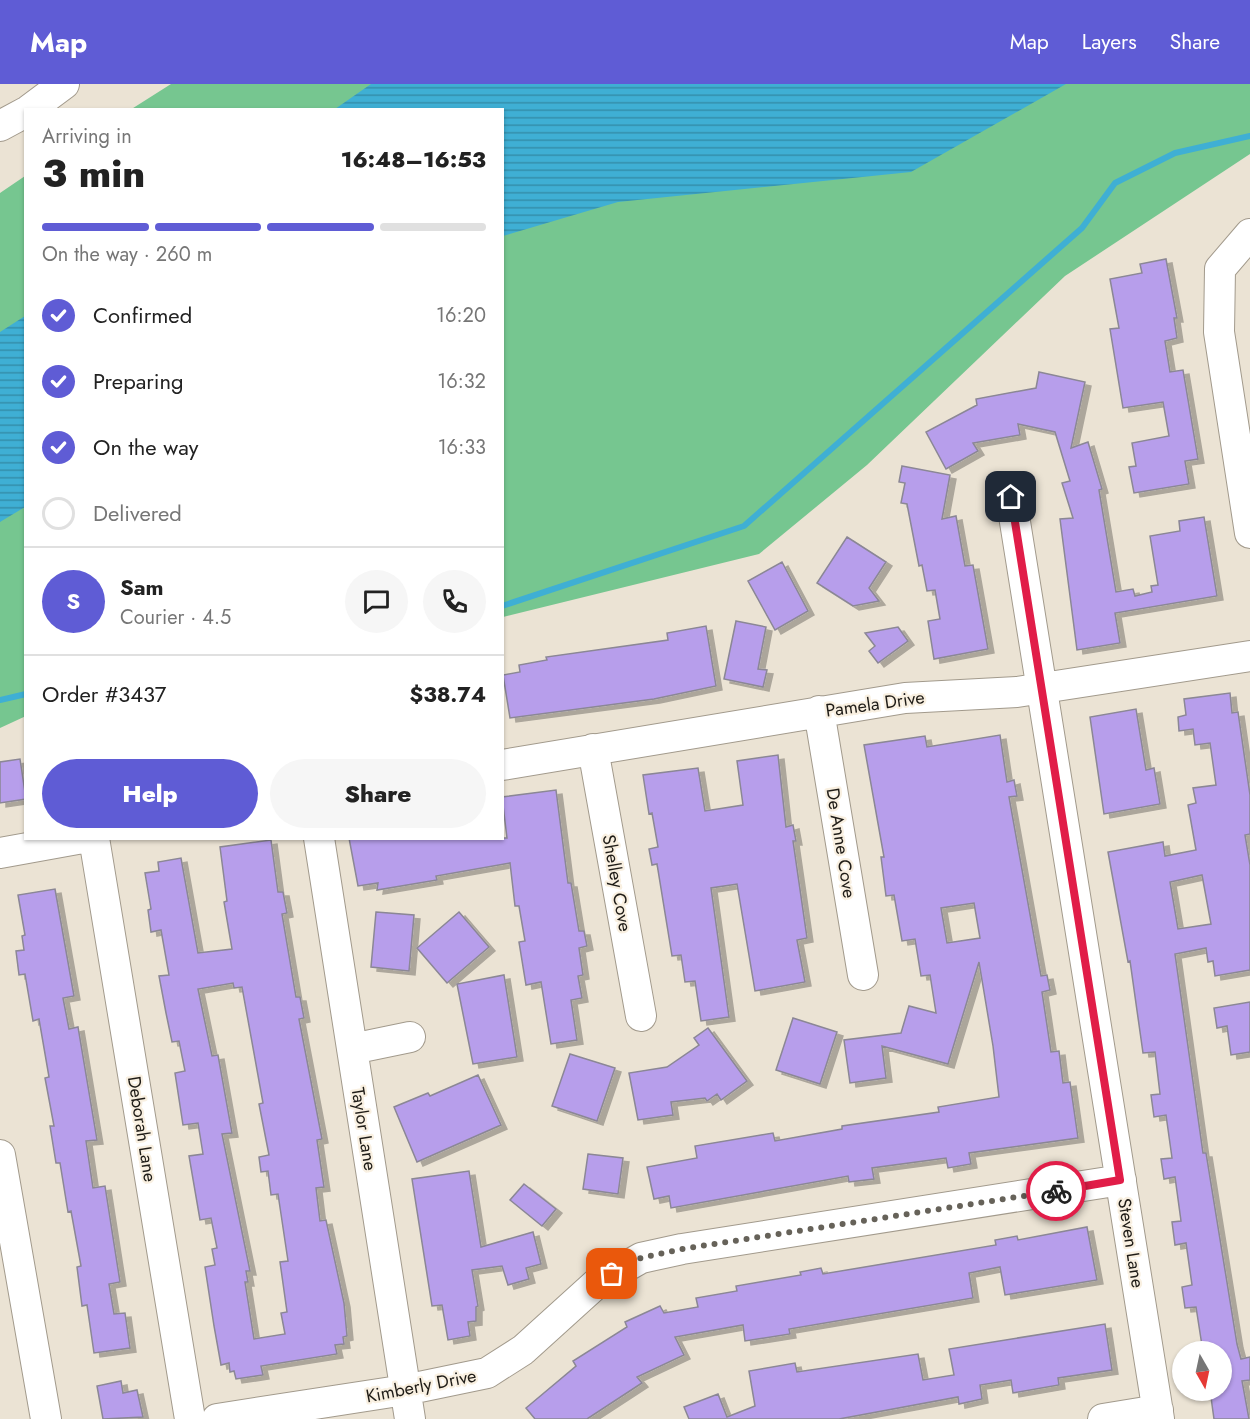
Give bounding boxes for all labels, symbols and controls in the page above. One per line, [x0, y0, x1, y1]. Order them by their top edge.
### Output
text: Map [30, 22, 87, 63]
text: Map [1010, 27, 1049, 57]
text: Layers [1082, 27, 1137, 57]
text: Share [1170, 27, 1220, 57]
text: Arriving in [42, 122, 132, 151]
text: 16:48–16:53 [341, 143, 486, 175]
text: 3 min [42, 145, 145, 202]
text: On the way · 260 m [42, 240, 212, 269]
icon: check [42, 299, 75, 332]
text: Confirmed [93, 299, 192, 331]
text: 16:20 [436, 301, 486, 330]
icon: check [42, 365, 75, 398]
text: Preparing [93, 365, 184, 397]
text: 16:32 [437, 367, 486, 396]
icon: check [42, 431, 75, 464]
text: On the way [93, 431, 198, 463]
text: 16:33 [438, 433, 486, 462]
pin [985, 471, 1036, 522]
icon: home [994, 480, 1027, 513]
text: Delivered [93, 497, 182, 529]
button: chat [345, 570, 408, 633]
button: phone [423, 570, 486, 633]
text: Sam [120, 571, 164, 603]
text: S [67, 585, 80, 617]
text: Courier · 4.5 [120, 603, 231, 632]
text: Order #3437 [42, 678, 166, 710]
text: $38.74 [409, 678, 486, 710]
street label: Pamela Drive [824, 684, 926, 724]
button: Help [42, 759, 258, 828]
button: Share [270, 759, 486, 828]
street label: De Anne Cove [819, 786, 863, 900]
street label: Shelley Cove [596, 832, 638, 934]
street label: Deborah Lane [121, 1074, 163, 1184]
street label: Taylor Lane [345, 1085, 383, 1173]
courier [1026, 1161, 1086, 1221]
icon: bike [1040, 1175, 1073, 1208]
street label: Steven Lane [1111, 1196, 1151, 1290]
pin [586, 1248, 637, 1299]
icon: bag [595, 1257, 628, 1290]
north arrow [1172, 1341, 1232, 1401]
map controls [1172, 1341, 1232, 1401]
street label: Kimberly Drive [364, 1363, 478, 1409]

